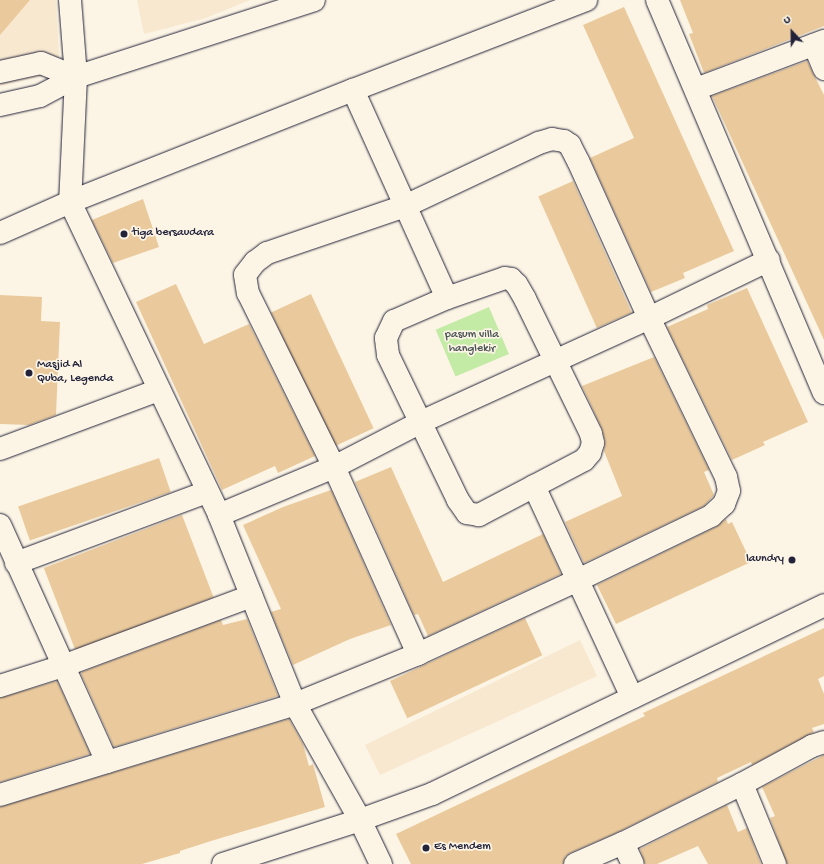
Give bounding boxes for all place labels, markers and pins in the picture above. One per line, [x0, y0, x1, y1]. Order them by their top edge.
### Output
place label: tiga bersaudara [132, 227, 214, 241]
marker: tiga bersaudara [119, 229, 129, 239]
place label: Masjid Al Quba, Legenda [37, 359, 113, 387]
marker: Masjid Al Quba, Legenda [24, 368, 34, 378]
place label: laundry [746, 553, 784, 567]
marker: laundry [787, 555, 797, 565]
place label: Es Mendem [434, 841, 491, 855]
marker: Es Mendem [421, 843, 431, 853]

